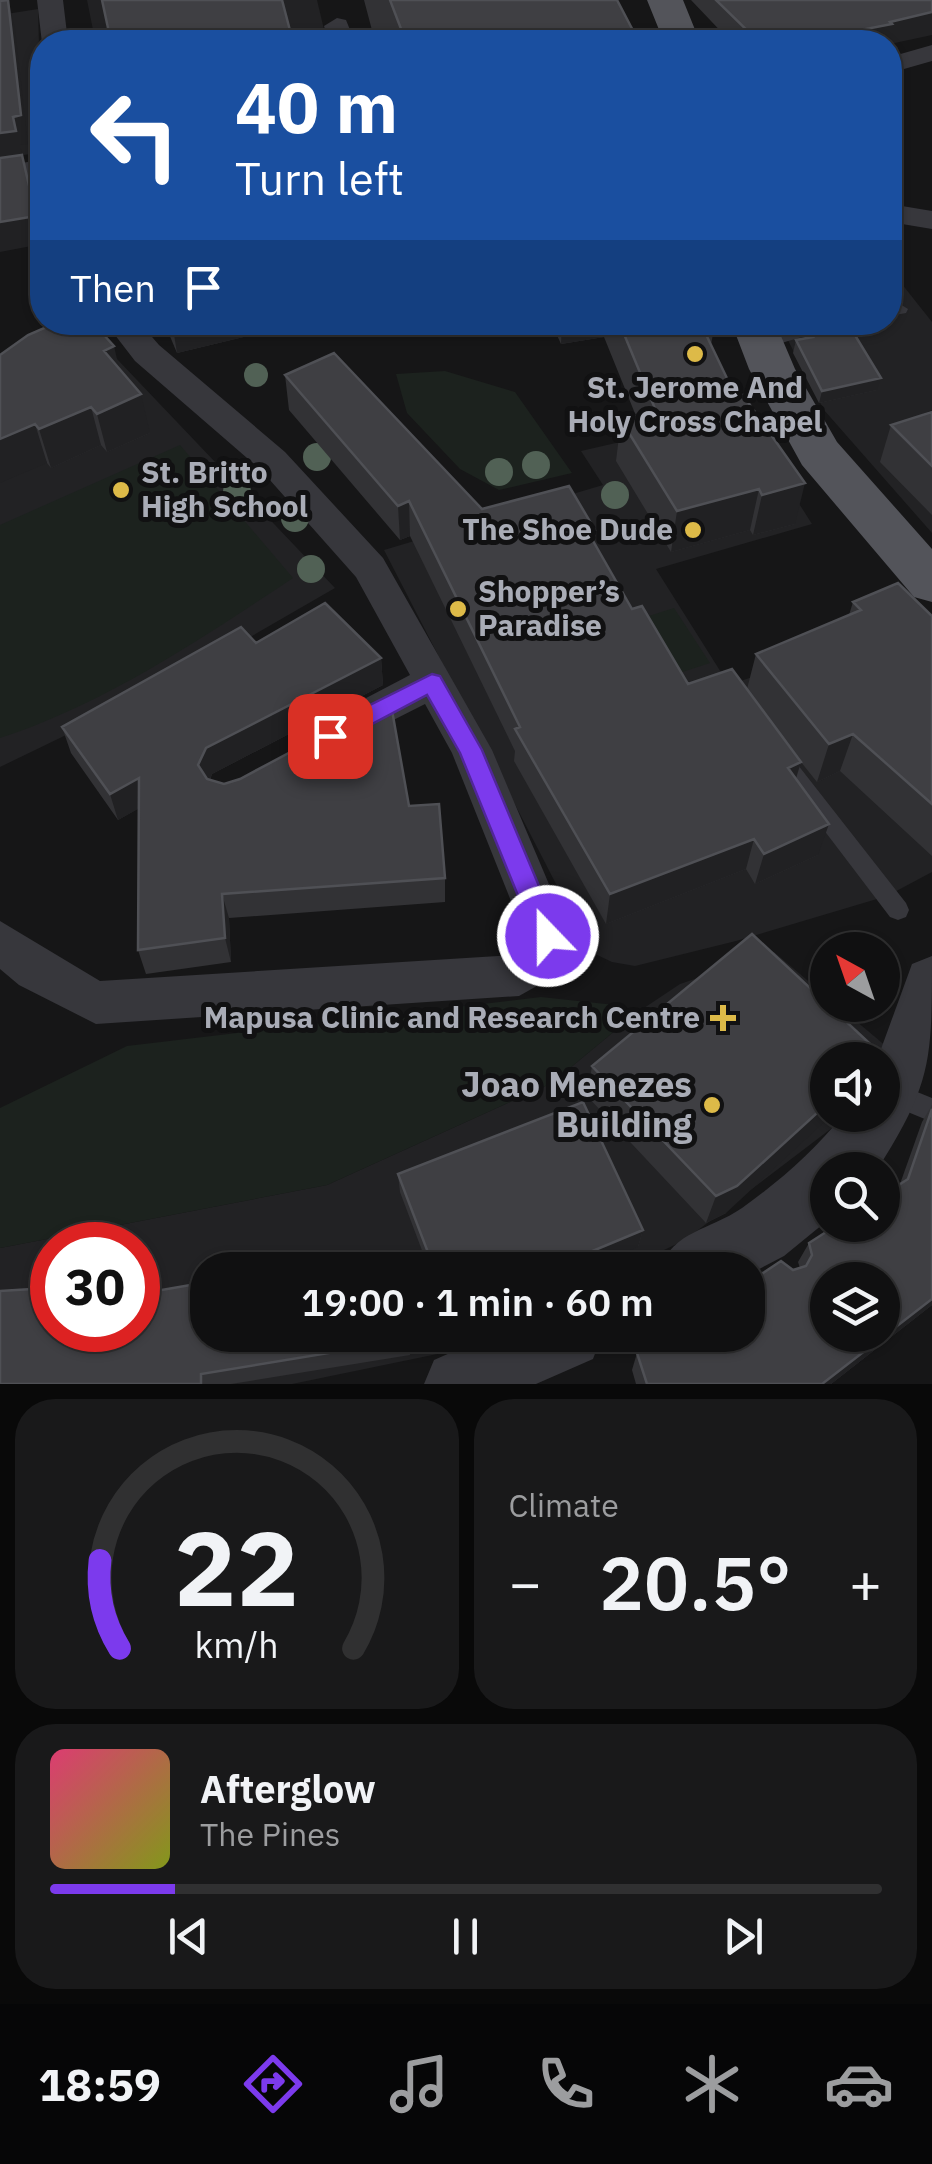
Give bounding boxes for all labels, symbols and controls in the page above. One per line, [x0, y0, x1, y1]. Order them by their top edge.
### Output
text: 40 m [235, 61, 398, 152]
icon: left [70, 70, 200, 200]
text: Turn left [235, 149, 404, 207]
icon: arrive [176, 260, 231, 315]
text: Then [70, 263, 156, 312]
marker: St. Jerome And Holy Cross Chapel [684, 343, 706, 365]
place label: St. Jerome And Holy Cross Chapel [568, 367, 822, 440]
place label: St. Britto High School [141, 452, 308, 525]
marker: St. Britto High School [110, 479, 132, 501]
place label: The Shoe Dude [462, 509, 673, 548]
marker: The Shoe Dude [682, 519, 704, 541]
place label: Shopper’s Paradise [478, 571, 620, 644]
marker: Shopper’s Paradise [447, 598, 469, 620]
pin [288, 694, 373, 779]
icon: arrive [303, 709, 358, 764]
position arrow [496, 884, 600, 988]
north arrow [810, 932, 900, 1022]
map controls [810, 932, 900, 1352]
place label: Mapusa Clinic and Research Centre [204, 997, 700, 1036]
marker: Mapusa Clinic and Research Centre [710, 1005, 736, 1031]
button: sound [810, 1042, 900, 1132]
place label: Joao Menezes Building [461, 1061, 693, 1147]
marker: Joao Menezes Building [701, 1094, 723, 1116]
button: search [810, 1152, 900, 1242]
speed limit sign: 30 [30, 1222, 160, 1352]
button: layers [810, 1262, 900, 1352]
text: 19:00 · 1 min · 60 m [301, 1277, 654, 1326]
text: Climate [509, 1484, 619, 1526]
text: 22 [174, 1499, 299, 1635]
text: 20.5° [599, 1533, 792, 1631]
text: − [509, 1547, 542, 1618]
text: + [849, 1547, 882, 1618]
text: km/h [195, 1621, 279, 1668]
text: Afterglow [200, 1764, 376, 1813]
text: The Pines [200, 1813, 340, 1855]
icon: previous [161, 1909, 216, 1964]
icon: pause [438, 1909, 493, 1964]
icon: next [716, 1909, 771, 1964]
icon: directions [238, 2049, 308, 2119]
icon: music [384, 2049, 454, 2119]
icon: phone [531, 2049, 601, 2119]
icon: climate [677, 2049, 747, 2119]
icon: car [824, 2049, 894, 2119]
text: 18:59 [38, 2055, 161, 2113]

